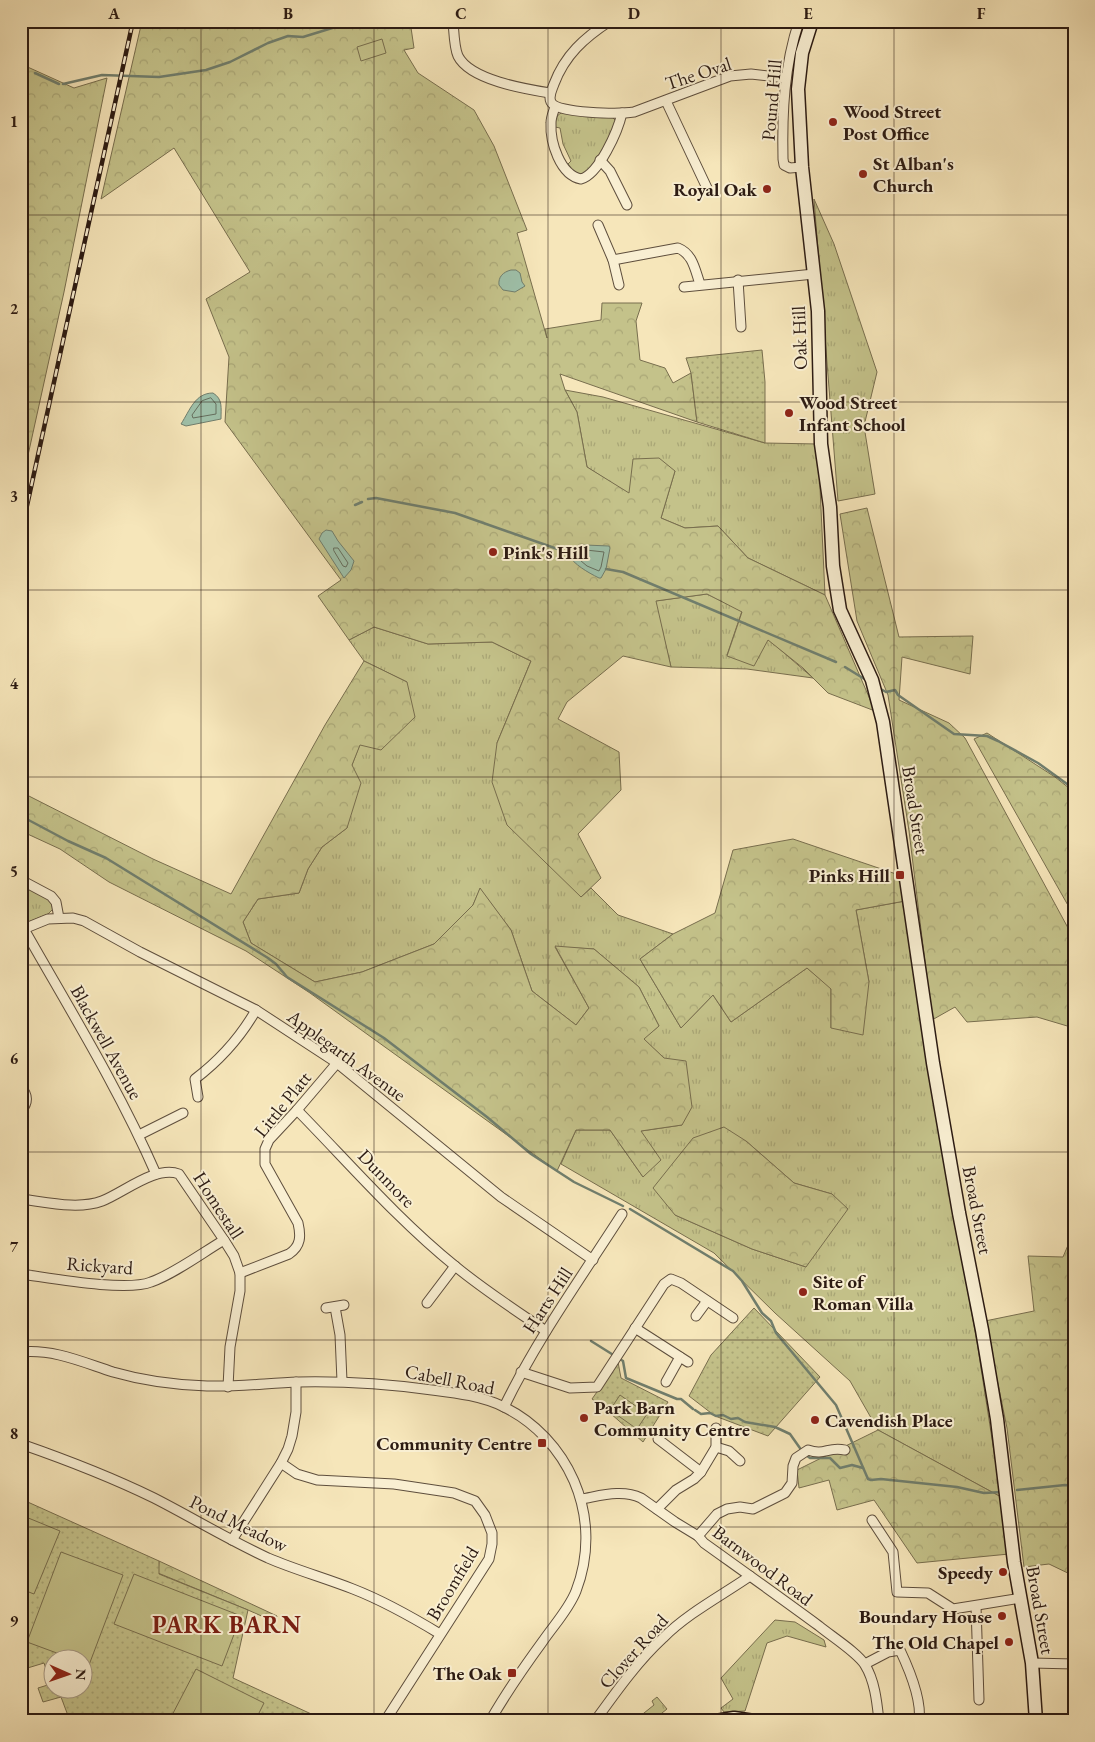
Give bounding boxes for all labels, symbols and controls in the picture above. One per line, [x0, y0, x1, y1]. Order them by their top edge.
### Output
text: A [107, 3, 120, 24]
text: B [283, 3, 293, 24]
text: C [455, 3, 467, 24]
text: D [628, 3, 640, 24]
text: E [803, 3, 813, 24]
text: F [977, 3, 986, 24]
street label: The Oval [662, 51, 735, 96]
street label: Pound Hill [755, 58, 788, 142]
place label: Wood Street Post Office [843, 99, 941, 146]
text: 1 [10, 111, 18, 132]
marker: Wood Street Post Office [827, 116, 839, 128]
place label: St Alban's Church [873, 151, 954, 198]
marker: St Alban's Church [857, 168, 869, 180]
place label: Royal Oak [673, 177, 758, 202]
marker: Royal Oak [761, 183, 773, 195]
text: 2 [10, 298, 19, 319]
street label: Oak Hill [786, 305, 813, 370]
place label: Wood Street Infant School [799, 390, 906, 437]
marker: Wood Street Infant School [783, 407, 795, 419]
text: 3 [10, 486, 18, 507]
place label: Pink's Hill [503, 540, 589, 565]
marker: Pink's Hill [487, 546, 499, 558]
text: 4 [10, 673, 19, 694]
street label: Broad Street [896, 764, 935, 856]
text: 5 [10, 861, 18, 882]
place label: Pinks Hill [809, 863, 891, 888]
marker: Pinks Hill [894, 869, 906, 881]
street label: Blackwell Avenue [65, 980, 148, 1104]
street label: Applegarth Avenue [282, 1003, 411, 1107]
text: 6 [10, 1048, 19, 1069]
street label: Little Platt [248, 1066, 317, 1142]
street label: Dunmore [353, 1144, 421, 1213]
street label: Broad Street [957, 1164, 998, 1256]
street label: Homestall [187, 1167, 250, 1244]
text: 7 [10, 1236, 19, 1257]
street label: Rickyard [66, 1251, 134, 1280]
street label: Harts Hill [517, 1262, 578, 1338]
place label: Site of Roman Villa [813, 1269, 914, 1316]
marker: Site of Roman Villa [797, 1286, 809, 1298]
street label: Cabell Road [403, 1359, 497, 1401]
place label: Park Barn Community Centre [594, 1395, 750, 1442]
place label: Cavendish Place [825, 1408, 953, 1433]
marker: Park Barn Community Centre [578, 1412, 590, 1424]
marker: Cavendish Place [809, 1414, 821, 1426]
text: 8 [10, 1423, 18, 1444]
place label: Community Centre [376, 1431, 532, 1456]
marker: Community Centre [536, 1437, 548, 1449]
street label: Pond Meadow [186, 1489, 293, 1558]
street label: Barnwood Road [708, 1520, 818, 1611]
street label: Broomfield [420, 1541, 485, 1625]
place label: Speedy [938, 1560, 994, 1585]
street label: Broad Street [1020, 1564, 1061, 1656]
marker: Speedy [997, 1566, 1009, 1578]
place label: Boundary House [859, 1604, 992, 1629]
street label: Clover Road [593, 1608, 674, 1694]
district label: PARK BARN [152, 1609, 302, 1640]
text: 9 [10, 1610, 19, 1631]
marker: Boundary House [996, 1610, 1008, 1622]
place label: The Old Chapel [872, 1630, 1000, 1655]
marker: The Old Chapel [1003, 1636, 1015, 1648]
north arrow [42, 1650, 92, 1700]
place label: The Oak [433, 1661, 503, 1686]
marker: The Oak [506, 1667, 518, 1679]
text: N [72, 1668, 90, 1681]

